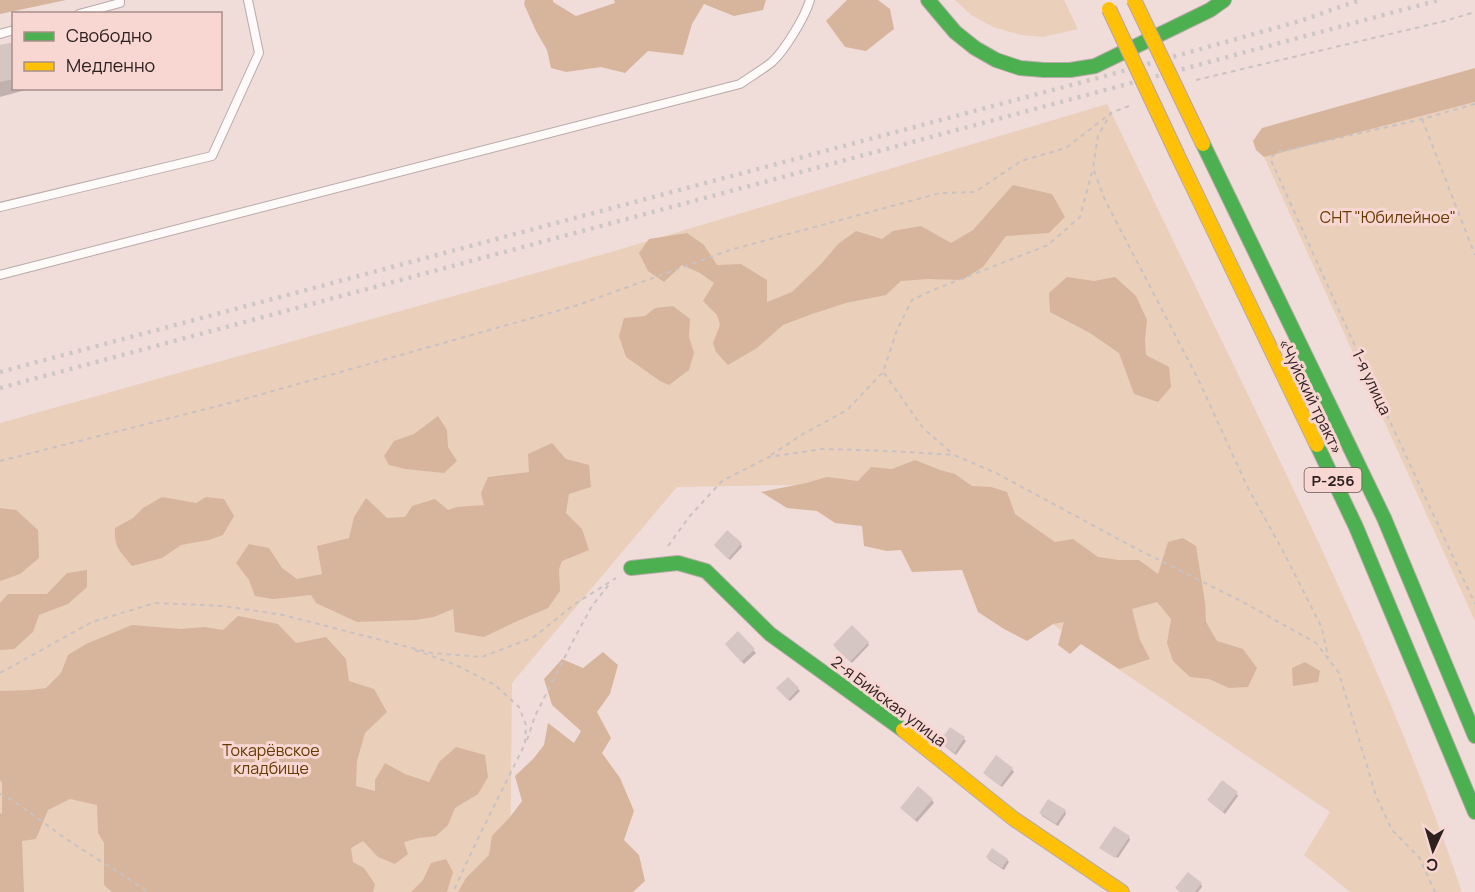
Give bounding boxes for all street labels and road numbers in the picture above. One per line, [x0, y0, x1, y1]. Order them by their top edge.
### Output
street label: «Чуйский тракт» [1274, 335, 1348, 457]
street label: 1-я улица [1347, 346, 1397, 418]
road number: Р-256 [1304, 468, 1362, 492]
street label: 2-я Бийская улица [827, 650, 951, 752]

